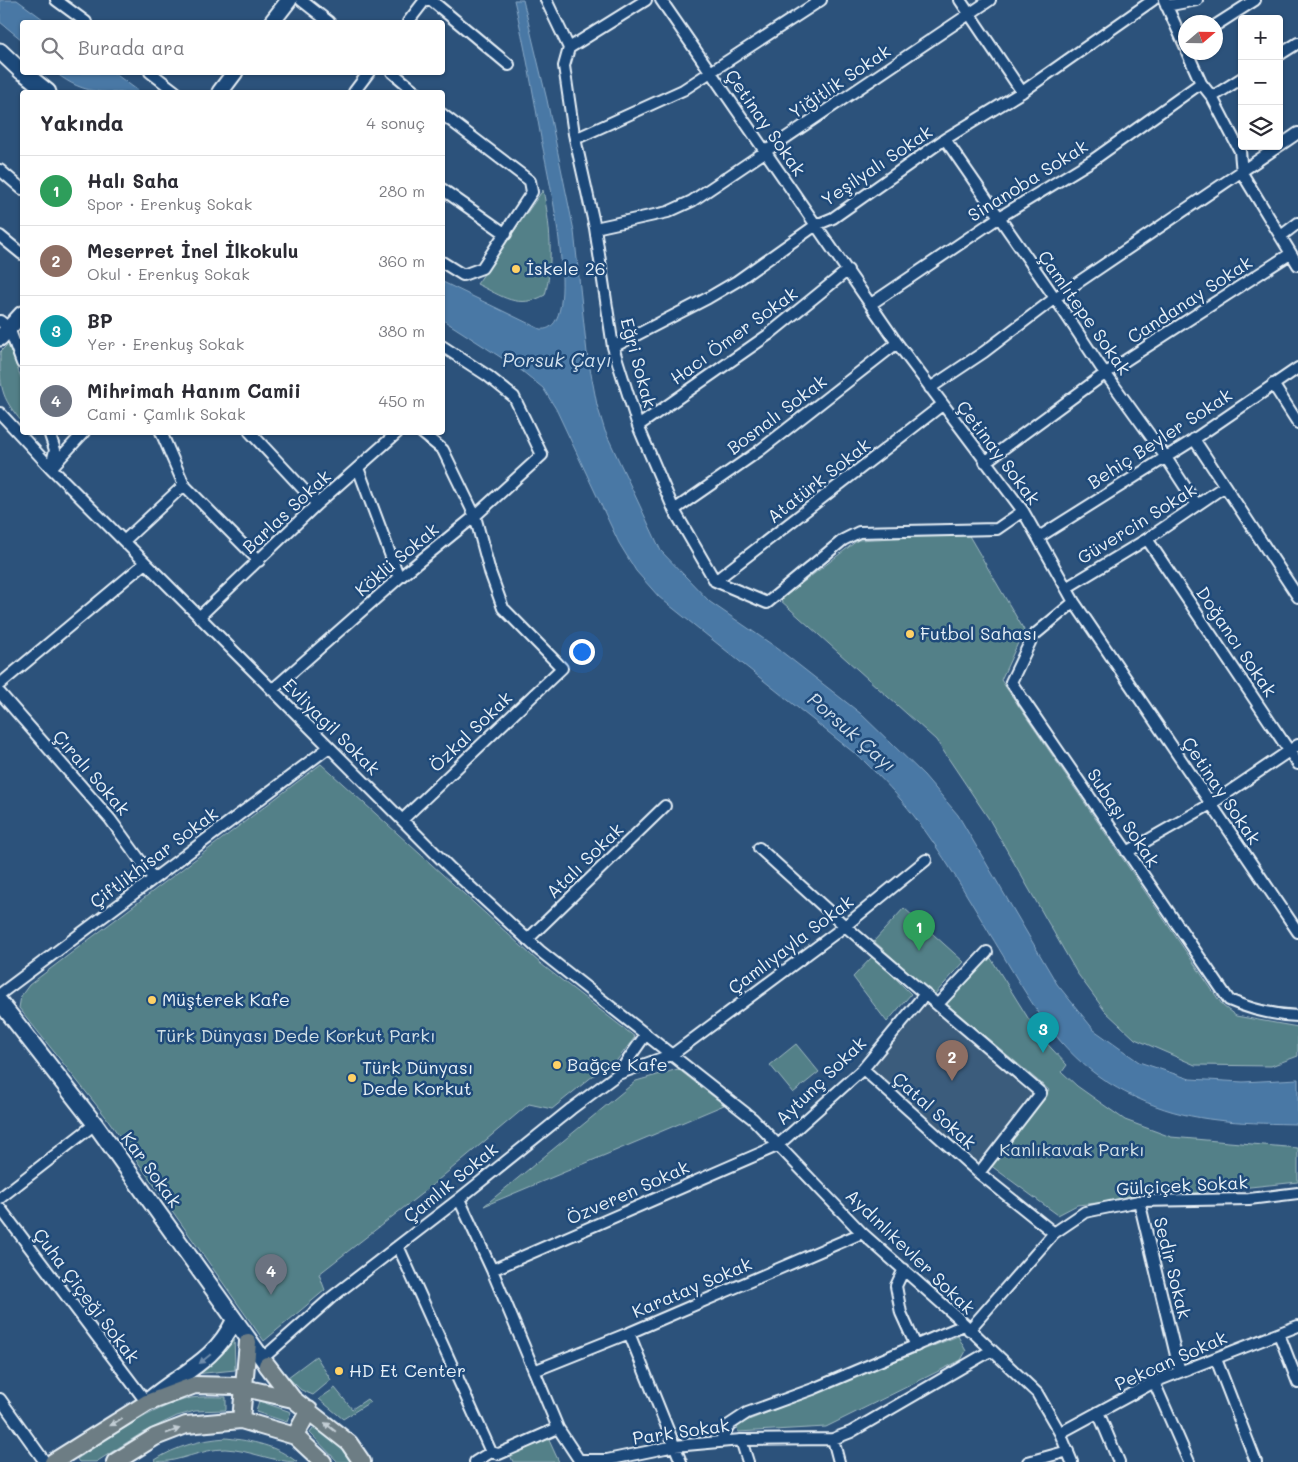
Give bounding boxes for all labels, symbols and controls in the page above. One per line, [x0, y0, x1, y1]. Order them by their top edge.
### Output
north arrow [1178, 15, 1223, 60]
map controls [1238, 15, 1283, 150]
button: + [1238, 15, 1283, 60]
search box [20, 20, 445, 75]
icon: search [38, 34, 66, 62]
text: Burada ara [78, 35, 185, 60]
street label: Yiğitlik Sokak [784, 38, 895, 124]
button: − [1238, 60, 1283, 105]
street label: Çetinay Sokak [720, 64, 811, 180]
button: layers [1238, 105, 1283, 150]
text: Yakında [40, 109, 124, 136]
text: 4 sonuç [366, 112, 425, 133]
street label: Yeşilyalı Sokak [816, 119, 937, 211]
street label: Sinanoba Sokak [963, 134, 1092, 227]
text: Halı Saha [87, 168, 179, 193]
text: 1 [52, 180, 60, 201]
text: 280 m [379, 180, 425, 201]
text: Spor · Erenkuş Sokak [87, 193, 252, 214]
text: Meserret İnel İlkokulu [87, 238, 299, 263]
street label: Çamlıtepe Sokak [1033, 245, 1137, 379]
text: 2 [52, 250, 60, 271]
text: 360 m [378, 250, 425, 271]
street label: Candanay Sokak [1122, 250, 1256, 348]
place label: İskele 26 [526, 256, 606, 280]
text: Okul · Erenkuş Sokak [87, 263, 250, 284]
marker: İskele 26 [510, 263, 522, 275]
street label: Hacı Ömer Sokak [665, 281, 802, 389]
text: BP [87, 308, 113, 333]
street label: Eğri Sokak [615, 315, 662, 410]
text: 3 [51, 320, 61, 341]
text: 380 m [378, 320, 425, 341]
text: Yer · Erenkuş Sokak [87, 333, 244, 354]
water label: Porsuk Çayı [502, 347, 612, 372]
street label: Bosnalı Sokak [722, 369, 831, 460]
text: Mihrimah Hanım Camii [87, 378, 301, 403]
street label: Behiç Beyler Sokak [1083, 382, 1236, 494]
text: 4 [51, 390, 61, 411]
text: 450 m [379, 390, 425, 411]
street label: Çetinay Sokak [952, 395, 1046, 509]
text: Cami · Çamlık Sokak [87, 403, 246, 424]
street label: Atatürk Sokak [762, 432, 875, 528]
street label: Barlas Sokak [237, 464, 336, 559]
street label: Güvercin Sokak [1073, 477, 1200, 569]
street label: Köklü Sokak [349, 517, 443, 601]
street label: Doğancı Sokak [1191, 582, 1283, 701]
place label: Futbol Sahası [920, 621, 1037, 645]
marker: Futbol Sahası [904, 628, 916, 640]
your location [569, 639, 595, 665]
street label: Evliyagil Sokak [278, 673, 385, 780]
street label: Özkal Sokak [424, 686, 517, 777]
water label: Porsuk Çayı [803, 686, 902, 777]
street label: Çıralı Sokak [48, 725, 136, 820]
street label: Çetinay Sokak [1177, 732, 1267, 849]
street label: Subaşı Sokak [1082, 763, 1166, 871]
street label: Çiftlikhisar Sokak [85, 801, 222, 913]
street label: Atalı Sokak [540, 817, 628, 903]
street label: Çamlıyayla Sokak [723, 889, 858, 999]
pin: 1 [903, 910, 935, 951]
place label: Müşterek Kafe [162, 987, 290, 1011]
marker: Müşterek Kafe [146, 994, 158, 1006]
pin: 3 [1027, 1012, 1059, 1053]
park label: Türk Dünyası Dede Korkut Parkı [156, 1023, 436, 1047]
street label: Aytunç Sokak [770, 1031, 871, 1130]
pin: 2 [936, 1040, 968, 1081]
place label: Bağçe Kafe [567, 1052, 668, 1076]
place label: Türk Dünyası Dede Korkut [362, 1055, 473, 1100]
marker: Bağçe Kafe [551, 1059, 563, 1071]
street label: Çatal Sokak [888, 1066, 982, 1154]
marker: Türk Dünyası Dede Korkut [346, 1072, 358, 1084]
street label: Kar Sokak [116, 1127, 187, 1212]
street label: Çamlık Sokak [398, 1137, 503, 1228]
park label: Kanlıkavak Parkı [999, 1137, 1145, 1161]
street label: Özveren Sokak [562, 1154, 693, 1230]
street label: Gülçiçek Sokak [1115, 1170, 1248, 1200]
street label: Aydınlıkevler Sokak [841, 1183, 980, 1319]
street label: Sedir Sokak [1149, 1214, 1197, 1321]
street label: Çuha Çiçeği Sokak [28, 1223, 145, 1368]
street label: Karatay Sokak [628, 1251, 755, 1323]
pin: 4 [255, 1254, 287, 1295]
street label: Pekcan Sokak [1111, 1325, 1230, 1396]
one-way arrow [199, 1354, 212, 1365]
place label: HD Et Center [349, 1358, 466, 1382]
marker: HD Et Center [333, 1365, 345, 1377]
street label: Park Sokak [631, 1412, 731, 1450]
one-way arrow [110, 1417, 123, 1426]
one-way arrow [323, 1421, 336, 1432]
one-way arrow [165, 1427, 180, 1434]

